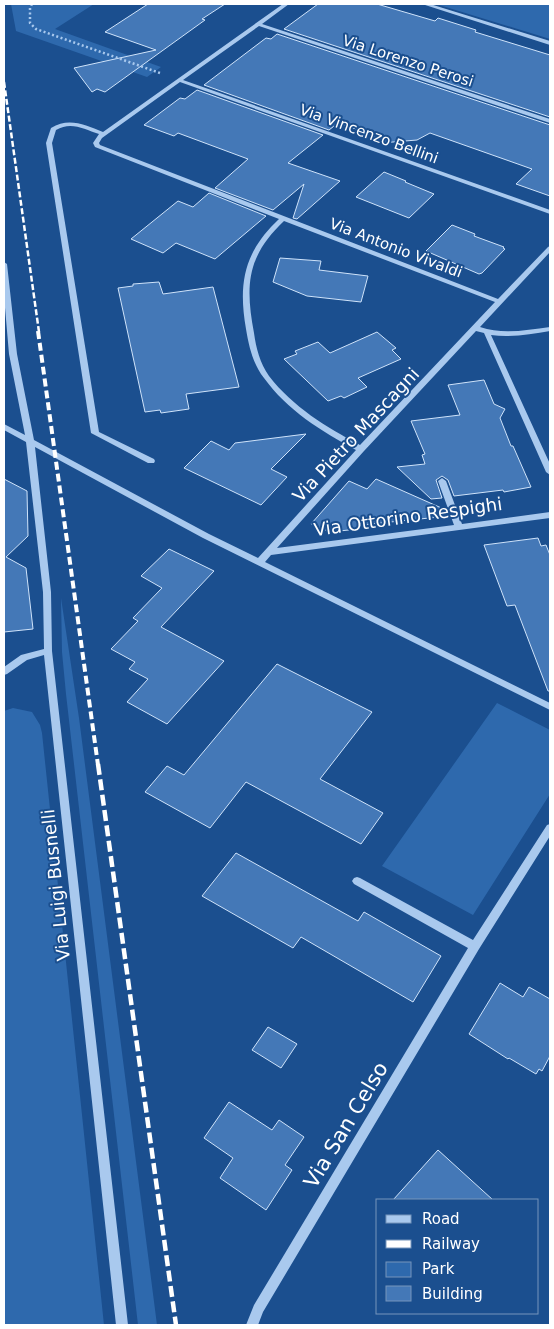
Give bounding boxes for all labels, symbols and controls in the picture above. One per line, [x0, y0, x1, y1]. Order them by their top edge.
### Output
street label: Via Lorenzo Perosi [340, 31, 476, 91]
street label: Via Vincenzo Bellini [297, 101, 441, 167]
street label: Via Antonio Vivaldi [327, 214, 465, 282]
street label: Via Pietro Mascagni [288, 363, 423, 506]
street label: Via Ottorino Respighi [312, 493, 503, 540]
street label: Via Luigi Busnelli [37, 808, 74, 962]
street label: Via San Celso [299, 1058, 393, 1192]
legend [376, 1199, 539, 1314]
text: Road [422, 1210, 460, 1228]
text: Railway [422, 1235, 480, 1253]
text: Park [422, 1260, 455, 1278]
text: Building [422, 1285, 483, 1303]

